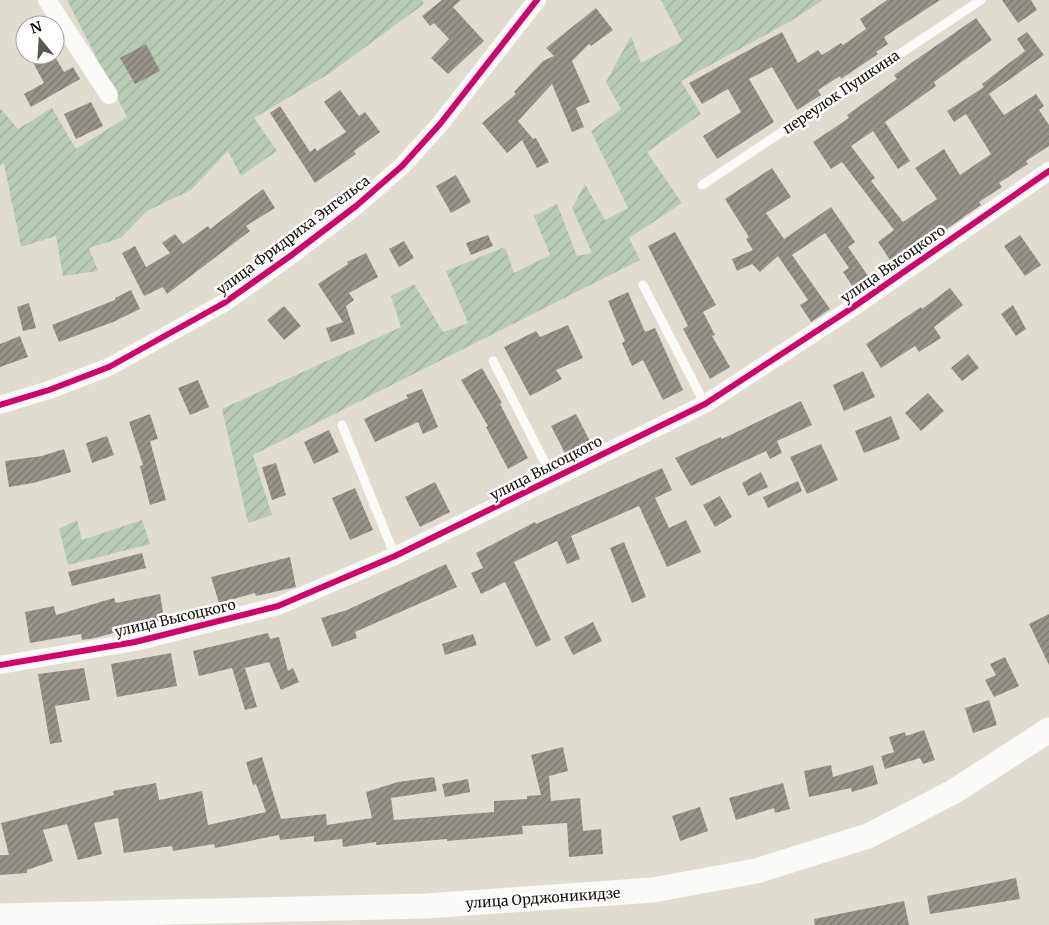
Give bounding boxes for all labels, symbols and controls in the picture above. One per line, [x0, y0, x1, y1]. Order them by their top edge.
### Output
north arrow [15, 15, 65, 65]
text: N [28, 17, 44, 38]
street label: переулок Пушкина [779, 46, 903, 138]
street label: улица Фридриха Энгельса [213, 171, 374, 298]
street label: улица Высоцкого [837, 221, 949, 307]
street label: улица Высоцкого [487, 432, 605, 504]
street label: улица Высоцкого [113, 595, 237, 641]
street label: улица Орджоникидзе [465, 884, 621, 912]

